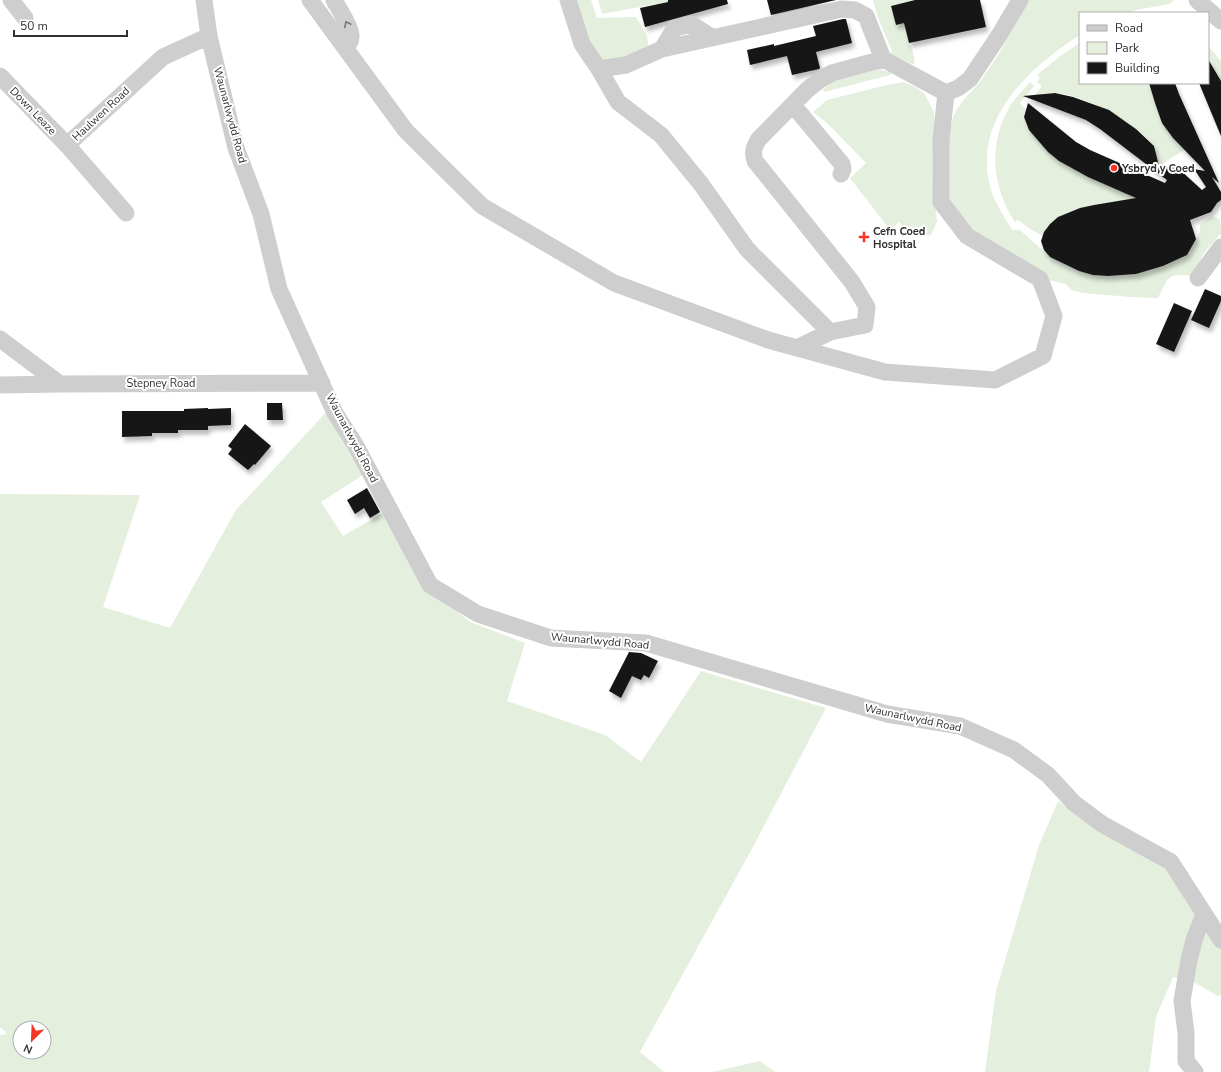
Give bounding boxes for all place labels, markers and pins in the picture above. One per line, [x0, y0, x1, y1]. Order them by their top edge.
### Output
place label: Ysbryd y Coed [1121, 161, 1195, 176]
marker: Ysbryd y Coed [1109, 163, 1119, 173]
place label: Cefn Coed Hospital [873, 224, 925, 252]
marker: Cefn Coed Hospital [858, 231, 870, 243]

